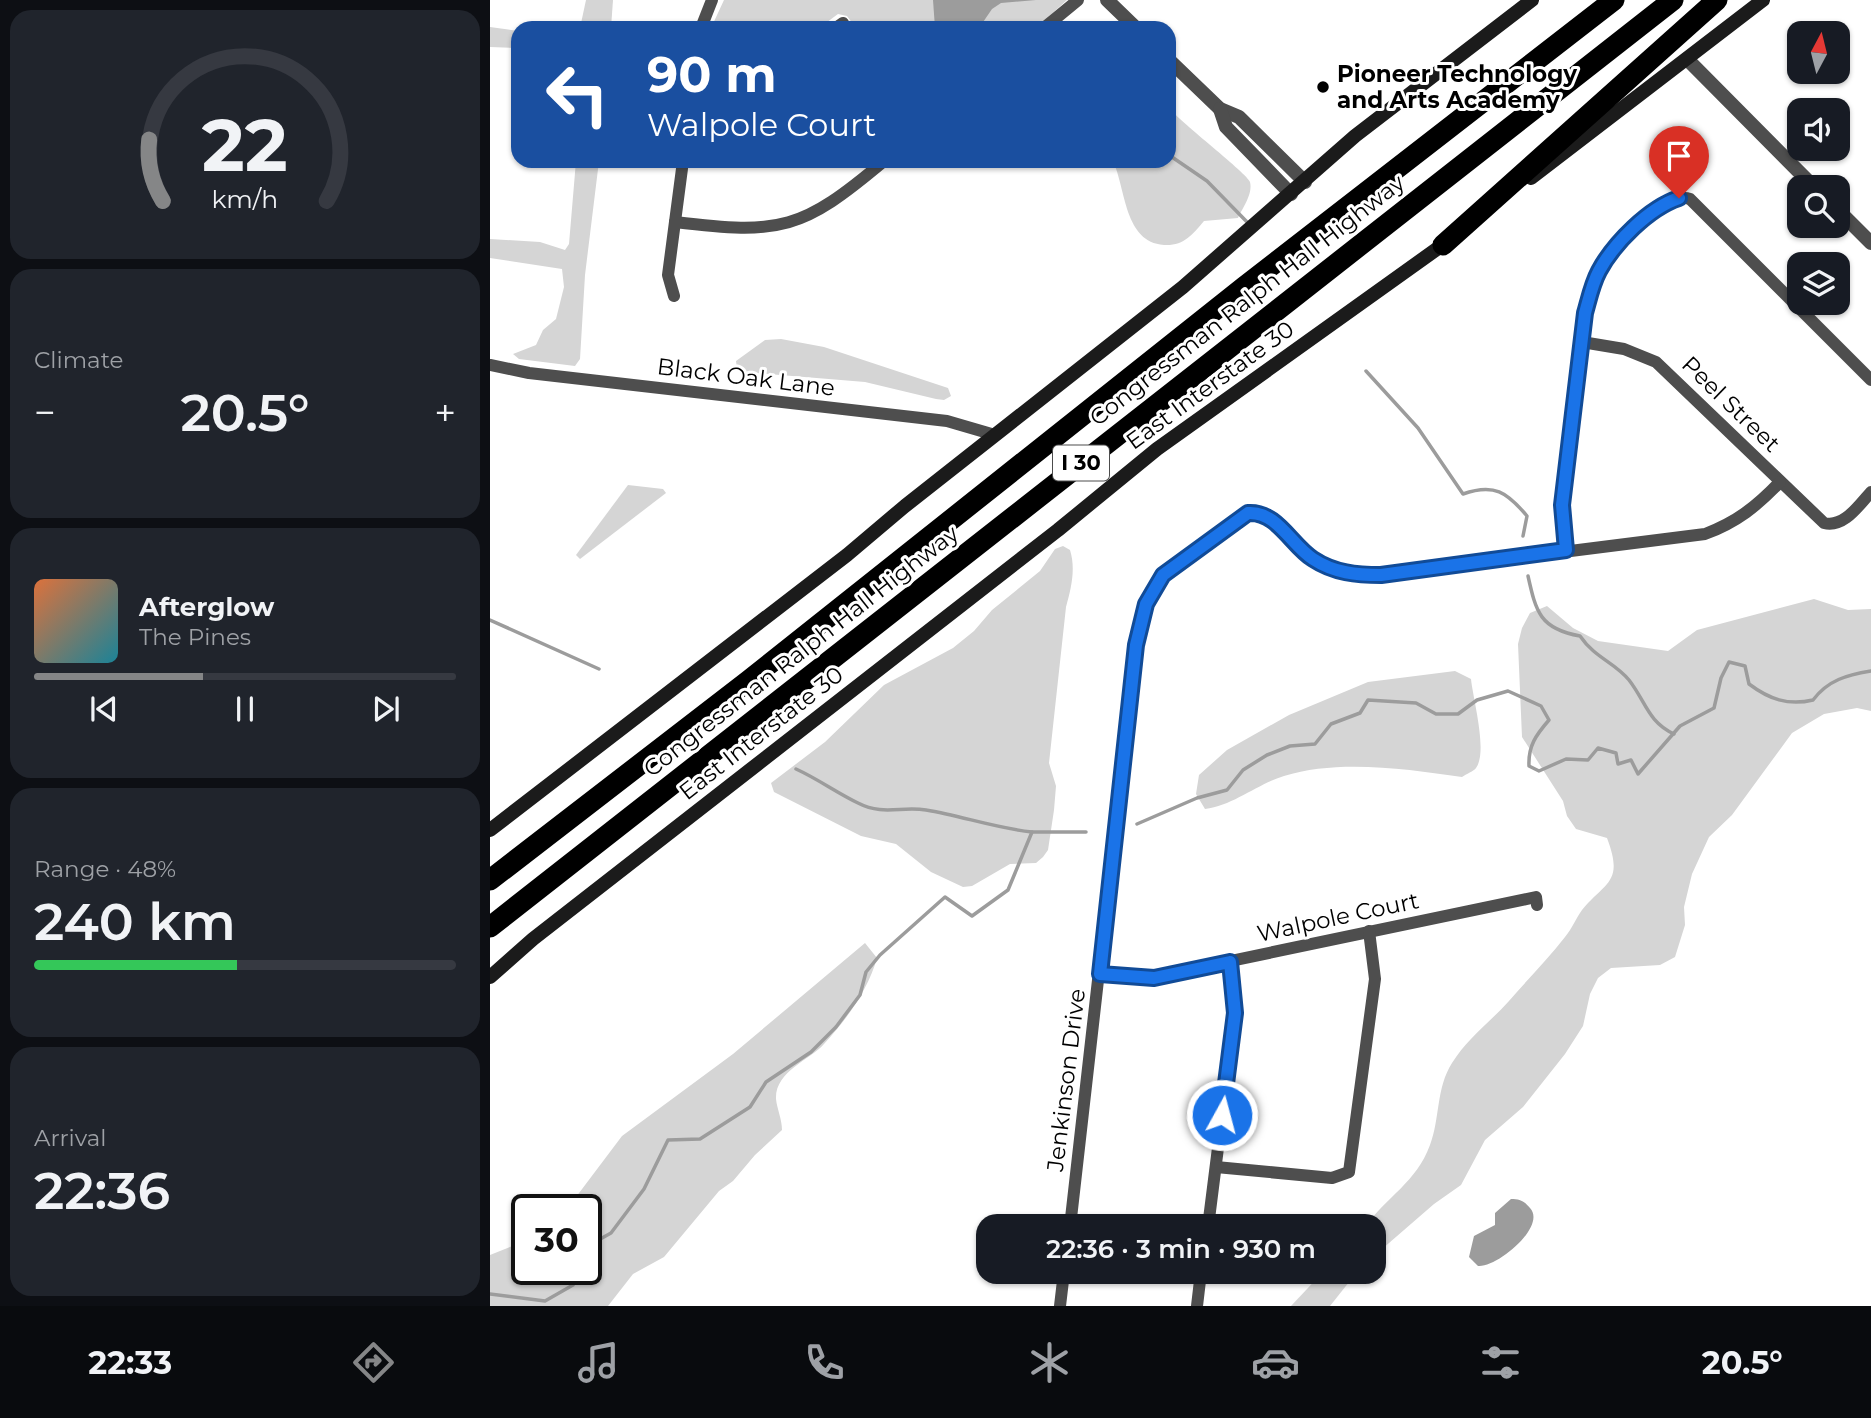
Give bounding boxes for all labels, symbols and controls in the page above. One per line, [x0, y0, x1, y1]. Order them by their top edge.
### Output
north arrow [1787, 21, 1850, 84]
map controls [1787, 21, 1850, 315]
text: 90 m [647, 45, 777, 104]
icon: left [532, 49, 623, 140]
place label: Pioneer Technology and Arts Academy [1337, 60, 1577, 114]
marker: Pioneer Technology and Arts Academy [1315, 79, 1331, 95]
button: sound [1787, 98, 1850, 161]
text: 22 [202, 101, 288, 189]
text: Walpole Court [647, 105, 876, 144]
pin [1649, 126, 1709, 198]
icon: arrive [1660, 137, 1698, 175]
street label: Congressman Ralph Hall Highway [1084, 168, 1410, 432]
button: search [1787, 175, 1850, 238]
text: km/h [212, 183, 278, 213]
button: layers [1787, 252, 1850, 315]
street label: East Interstate 30 [1121, 315, 1299, 455]
text: Climate [34, 346, 123, 374]
street label: Peel Street [1676, 350, 1786, 458]
street label: Black Oak Lane [656, 352, 836, 402]
text: 20.5° [181, 381, 309, 444]
text: − [34, 389, 56, 436]
text: + [434, 389, 456, 436]
road number: I 30 [1053, 446, 1109, 480]
street label: Congressman Ralph Hall Highway [638, 519, 964, 783]
text: Afterglow [139, 591, 274, 623]
text: The Pines [139, 623, 251, 651]
street label: East Interstate 30 [673, 660, 849, 806]
icon: previous [85, 690, 123, 728]
icon: pause [226, 690, 264, 728]
icon: next [367, 690, 405, 728]
text: Range · 48% [34, 855, 176, 883]
street label: Walpole Court [1255, 886, 1421, 948]
text: 240 km [34, 890, 236, 953]
street label: Jenkinson Drive [1041, 987, 1091, 1174]
position arrow [1185, 1078, 1259, 1152]
text: Arrival [34, 1124, 107, 1152]
text: 22:36 [34, 1159, 170, 1222]
speed limit sign: 30 [511, 1194, 602, 1285]
text: 22:36 · 3 min · 930 m [1046, 1233, 1316, 1265]
icon: directions [349, 1338, 398, 1387]
icon: music [574, 1338, 623, 1387]
icon: phone [800, 1338, 849, 1387]
icon: climate [1025, 1338, 1074, 1387]
icon: car [1251, 1338, 1300, 1387]
icon: filters [1476, 1338, 1525, 1387]
text: 22:33 [88, 1343, 172, 1382]
text: 20.5° [1702, 1343, 1783, 1382]

